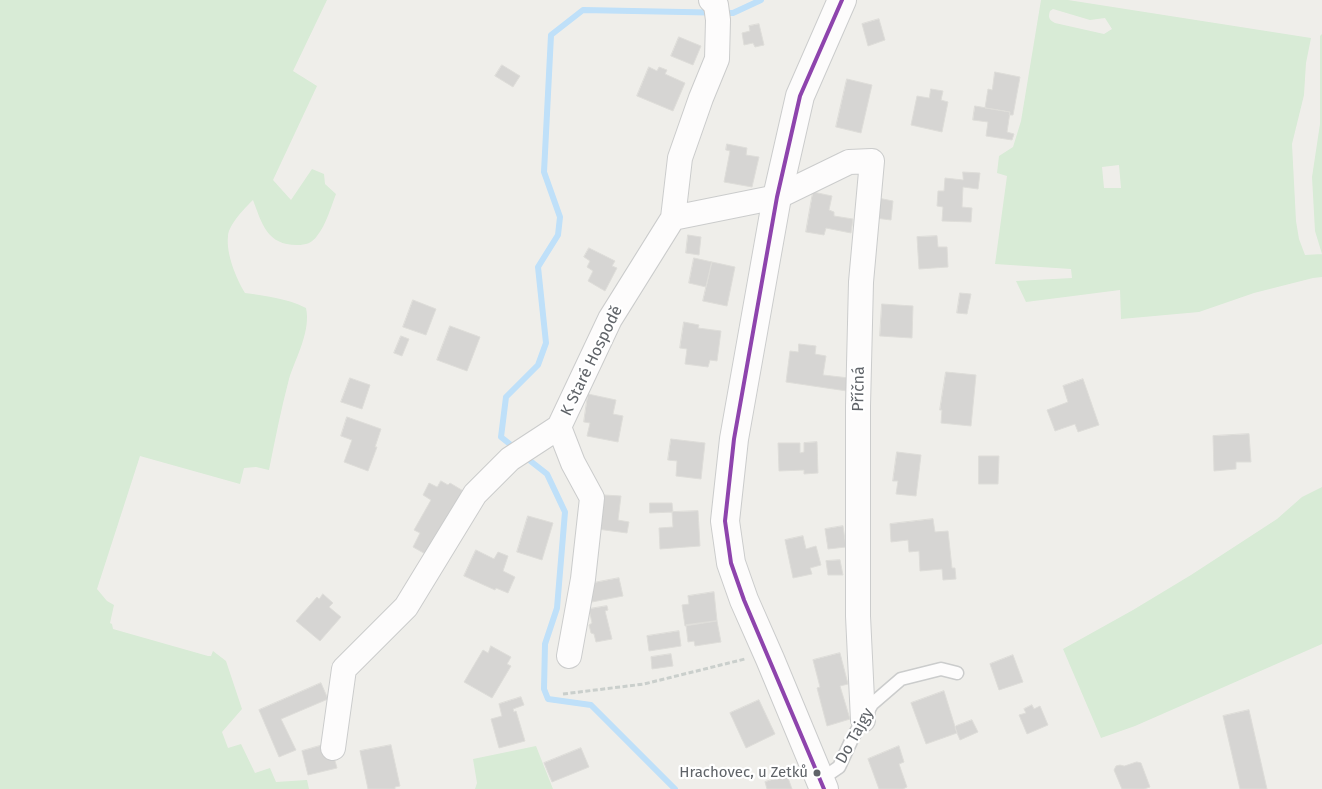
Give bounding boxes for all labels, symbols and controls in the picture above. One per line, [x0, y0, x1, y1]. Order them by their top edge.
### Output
street label: K Staré Hospodě [557, 303, 627, 419]
street label: Příčná [849, 366, 869, 412]
street label: Do Tajgy [832, 705, 878, 767]
place label: Hrachovec, u Zetků [679, 764, 808, 782]
marker: Hrachovec, u Zetků [812, 768, 822, 778]

